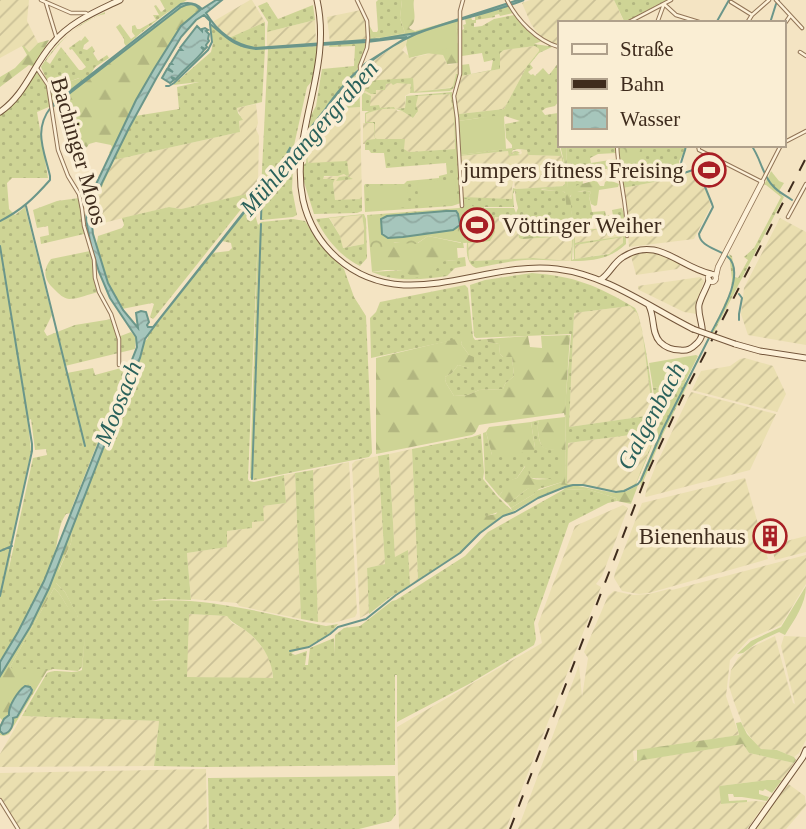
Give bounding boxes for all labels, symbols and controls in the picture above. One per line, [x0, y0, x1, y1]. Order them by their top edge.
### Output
legend [558, 21, 785, 147]
text: Straße [620, 37, 674, 61]
water label: Mühlenangergraben [234, 55, 383, 221]
text: Bahn [620, 72, 665, 96]
street label: Bachinger Moos [46, 74, 112, 228]
text: Wasser [620, 107, 680, 131]
sports icon: jumpers fitness Freising [690, 151, 728, 189]
place label: jumpers fitness Freising [462, 158, 684, 183]
sports icon: Vöttinger Weiher [458, 206, 496, 244]
place label: Vöttinger Weiher [502, 213, 662, 238]
water label: Moosach [89, 357, 147, 450]
water label: Galgenbach [612, 358, 690, 474]
building icon: Bienenhaus [751, 517, 789, 555]
place label: Bienenhaus [639, 524, 746, 549]

